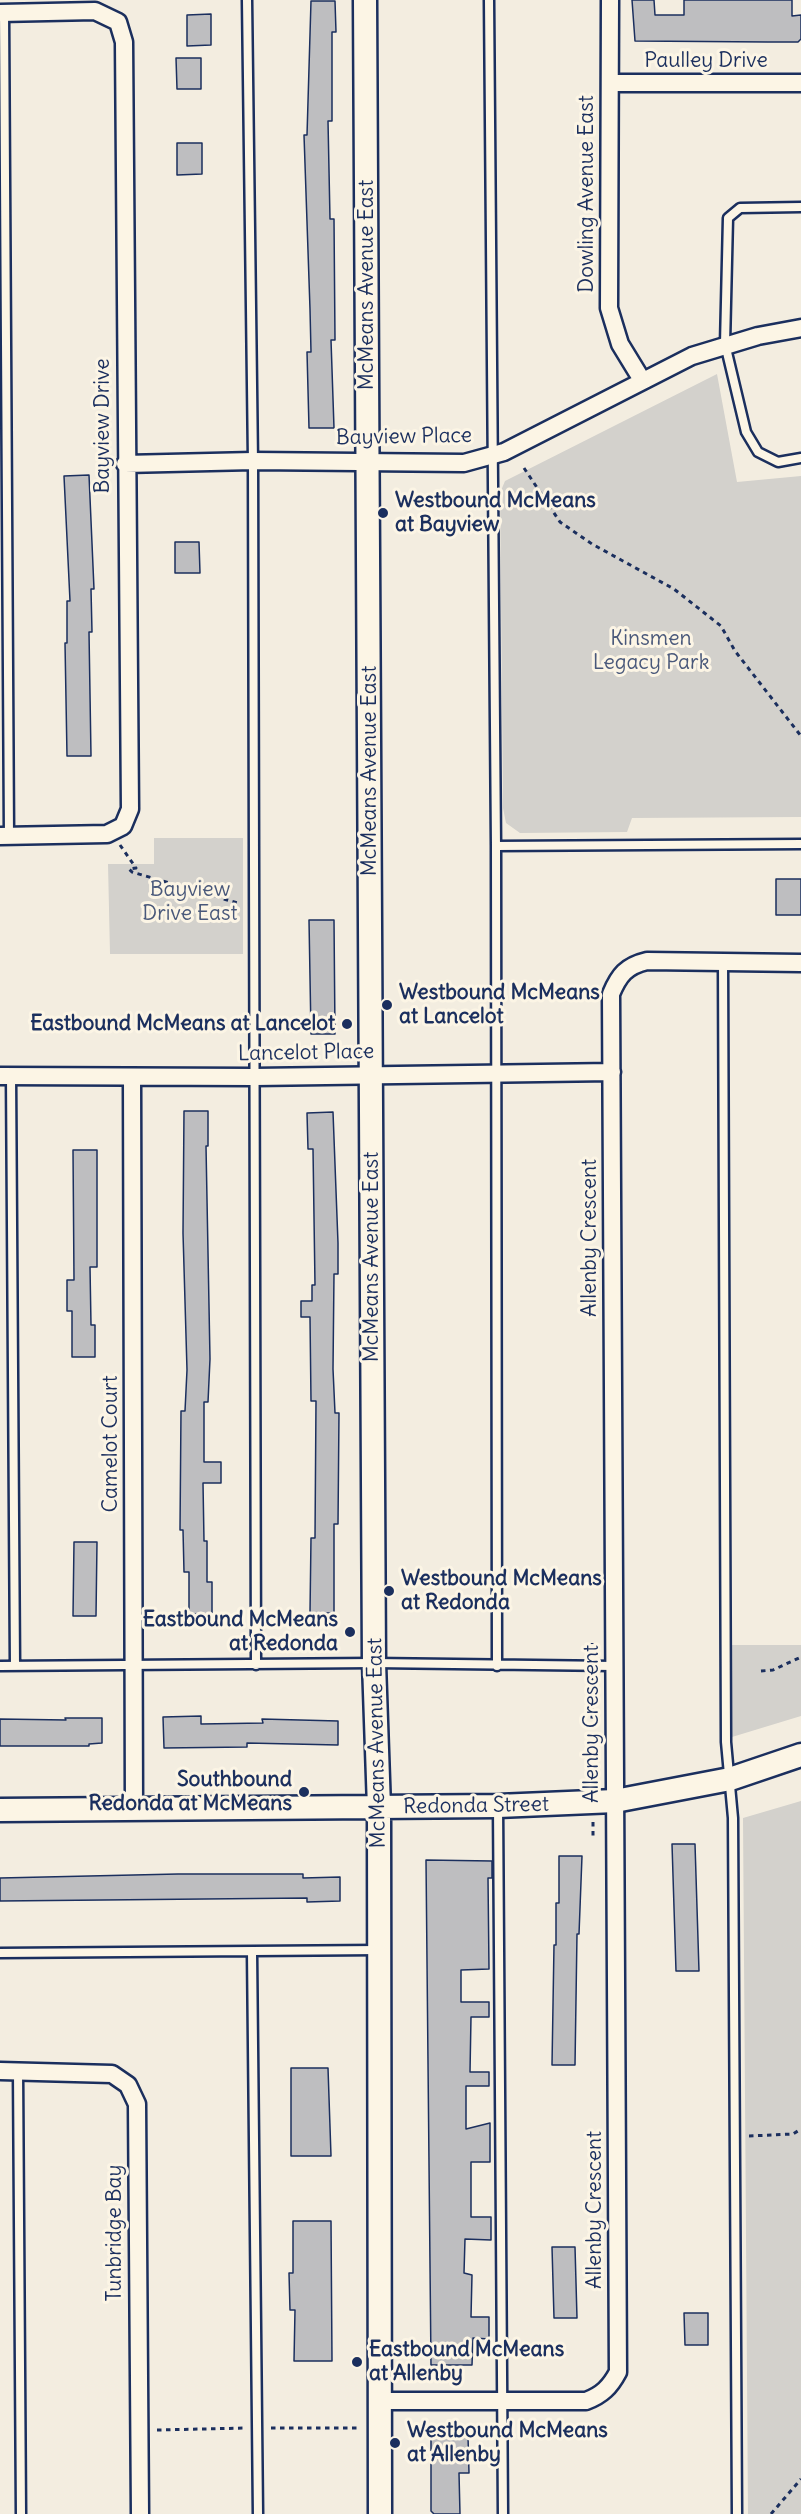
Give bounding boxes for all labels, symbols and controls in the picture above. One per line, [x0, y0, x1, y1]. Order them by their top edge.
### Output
street label: Paulley Drive [644, 48, 768, 74]
street label: Dowling Avenue East [574, 95, 600, 293]
street label: McMeans Avenue East [354, 180, 380, 390]
street label: Bayview Drive [90, 359, 116, 493]
street label: Bayview Place [336, 423, 472, 451]
place label: Westbound McMeans at Bayview [395, 488, 596, 538]
marker: Westbound McMeans at Bayview [376, 506, 390, 520]
park label: Kinsmen Legacy Park [593, 626, 709, 676]
street label: McMeans Avenue East [357, 666, 383, 876]
park label: Bayview Drive East [142, 877, 238, 927]
place label: Westbound McMeans at Lancelot [399, 980, 600, 1030]
marker: Westbound McMeans at Lancelot [380, 998, 394, 1012]
place label: Eastbound McMeans at Lancelot [30, 1011, 335, 1037]
marker: Eastbound McMeans at Lancelot [340, 1017, 354, 1031]
street label: Lancelot Place [238, 1039, 374, 1067]
street label: McMeans Avenue East [359, 1152, 385, 1362]
street label: Allenby Crescent [577, 1159, 603, 1317]
street label: Camelot Court [98, 1375, 124, 1513]
place label: Westbound McMeans at Redonda [401, 1566, 602, 1616]
marker: Westbound McMeans at Redonda [382, 1584, 396, 1598]
place label: Eastbound McMeans at Redonda [143, 1607, 338, 1657]
marker: Eastbound McMeans at Redonda [343, 1625, 357, 1639]
street label: McMeans Avenue East [363, 1638, 391, 1848]
street label: Allenby Crescent [579, 1645, 605, 1803]
place label: Southbound Redonda at McMeans [89, 1767, 292, 1817]
marker: Southbound Redonda at McMeans [297, 1785, 311, 1799]
street label: Redonda Street [403, 1792, 549, 1820]
street label: Allenby Crescent [582, 2131, 608, 2289]
street label: Tunbridge Bay [102, 2165, 128, 2301]
place label: Eastbound McMeans at Allenby [369, 2337, 564, 2387]
marker: Eastbound McMeans at Allenby [350, 2355, 364, 2369]
place label: Westbound McMeans at Allenby [407, 2418, 608, 2468]
marker: Westbound McMeans at Allenby [388, 2436, 402, 2450]

